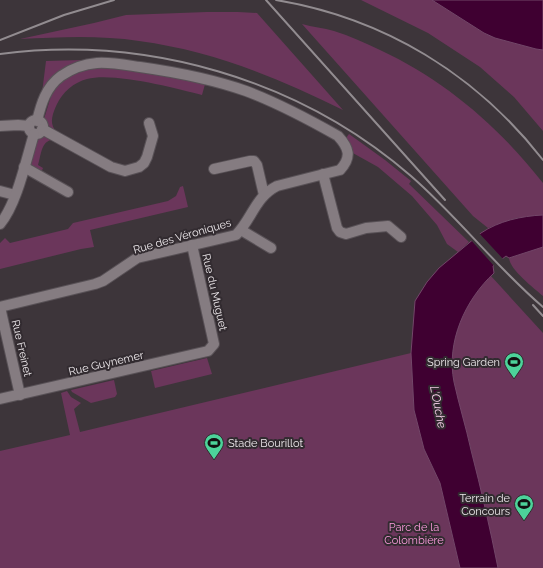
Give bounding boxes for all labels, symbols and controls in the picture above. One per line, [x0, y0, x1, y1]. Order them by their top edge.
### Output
street label: Rue des Véroniques [132, 216, 233, 257]
street label: Rue du Muguet [199, 252, 230, 332]
street label: Rue Freinet [9, 318, 34, 378]
street label: Rue Guynemer [67, 349, 145, 378]
sports icon: Spring Garden [503, 351, 525, 379]
place label: Spring Garden [427, 356, 500, 369]
water label: L'Ouche [427, 385, 449, 430]
sports icon: Stade Bourillot [203, 432, 225, 460]
place label: Stade Bourillot [228, 437, 303, 450]
place label: Terrain de Concours [459, 492, 511, 518]
sports icon: Terrain de Concours [513, 493, 535, 521]
park label: Parc de la Colombière [384, 521, 444, 547]

